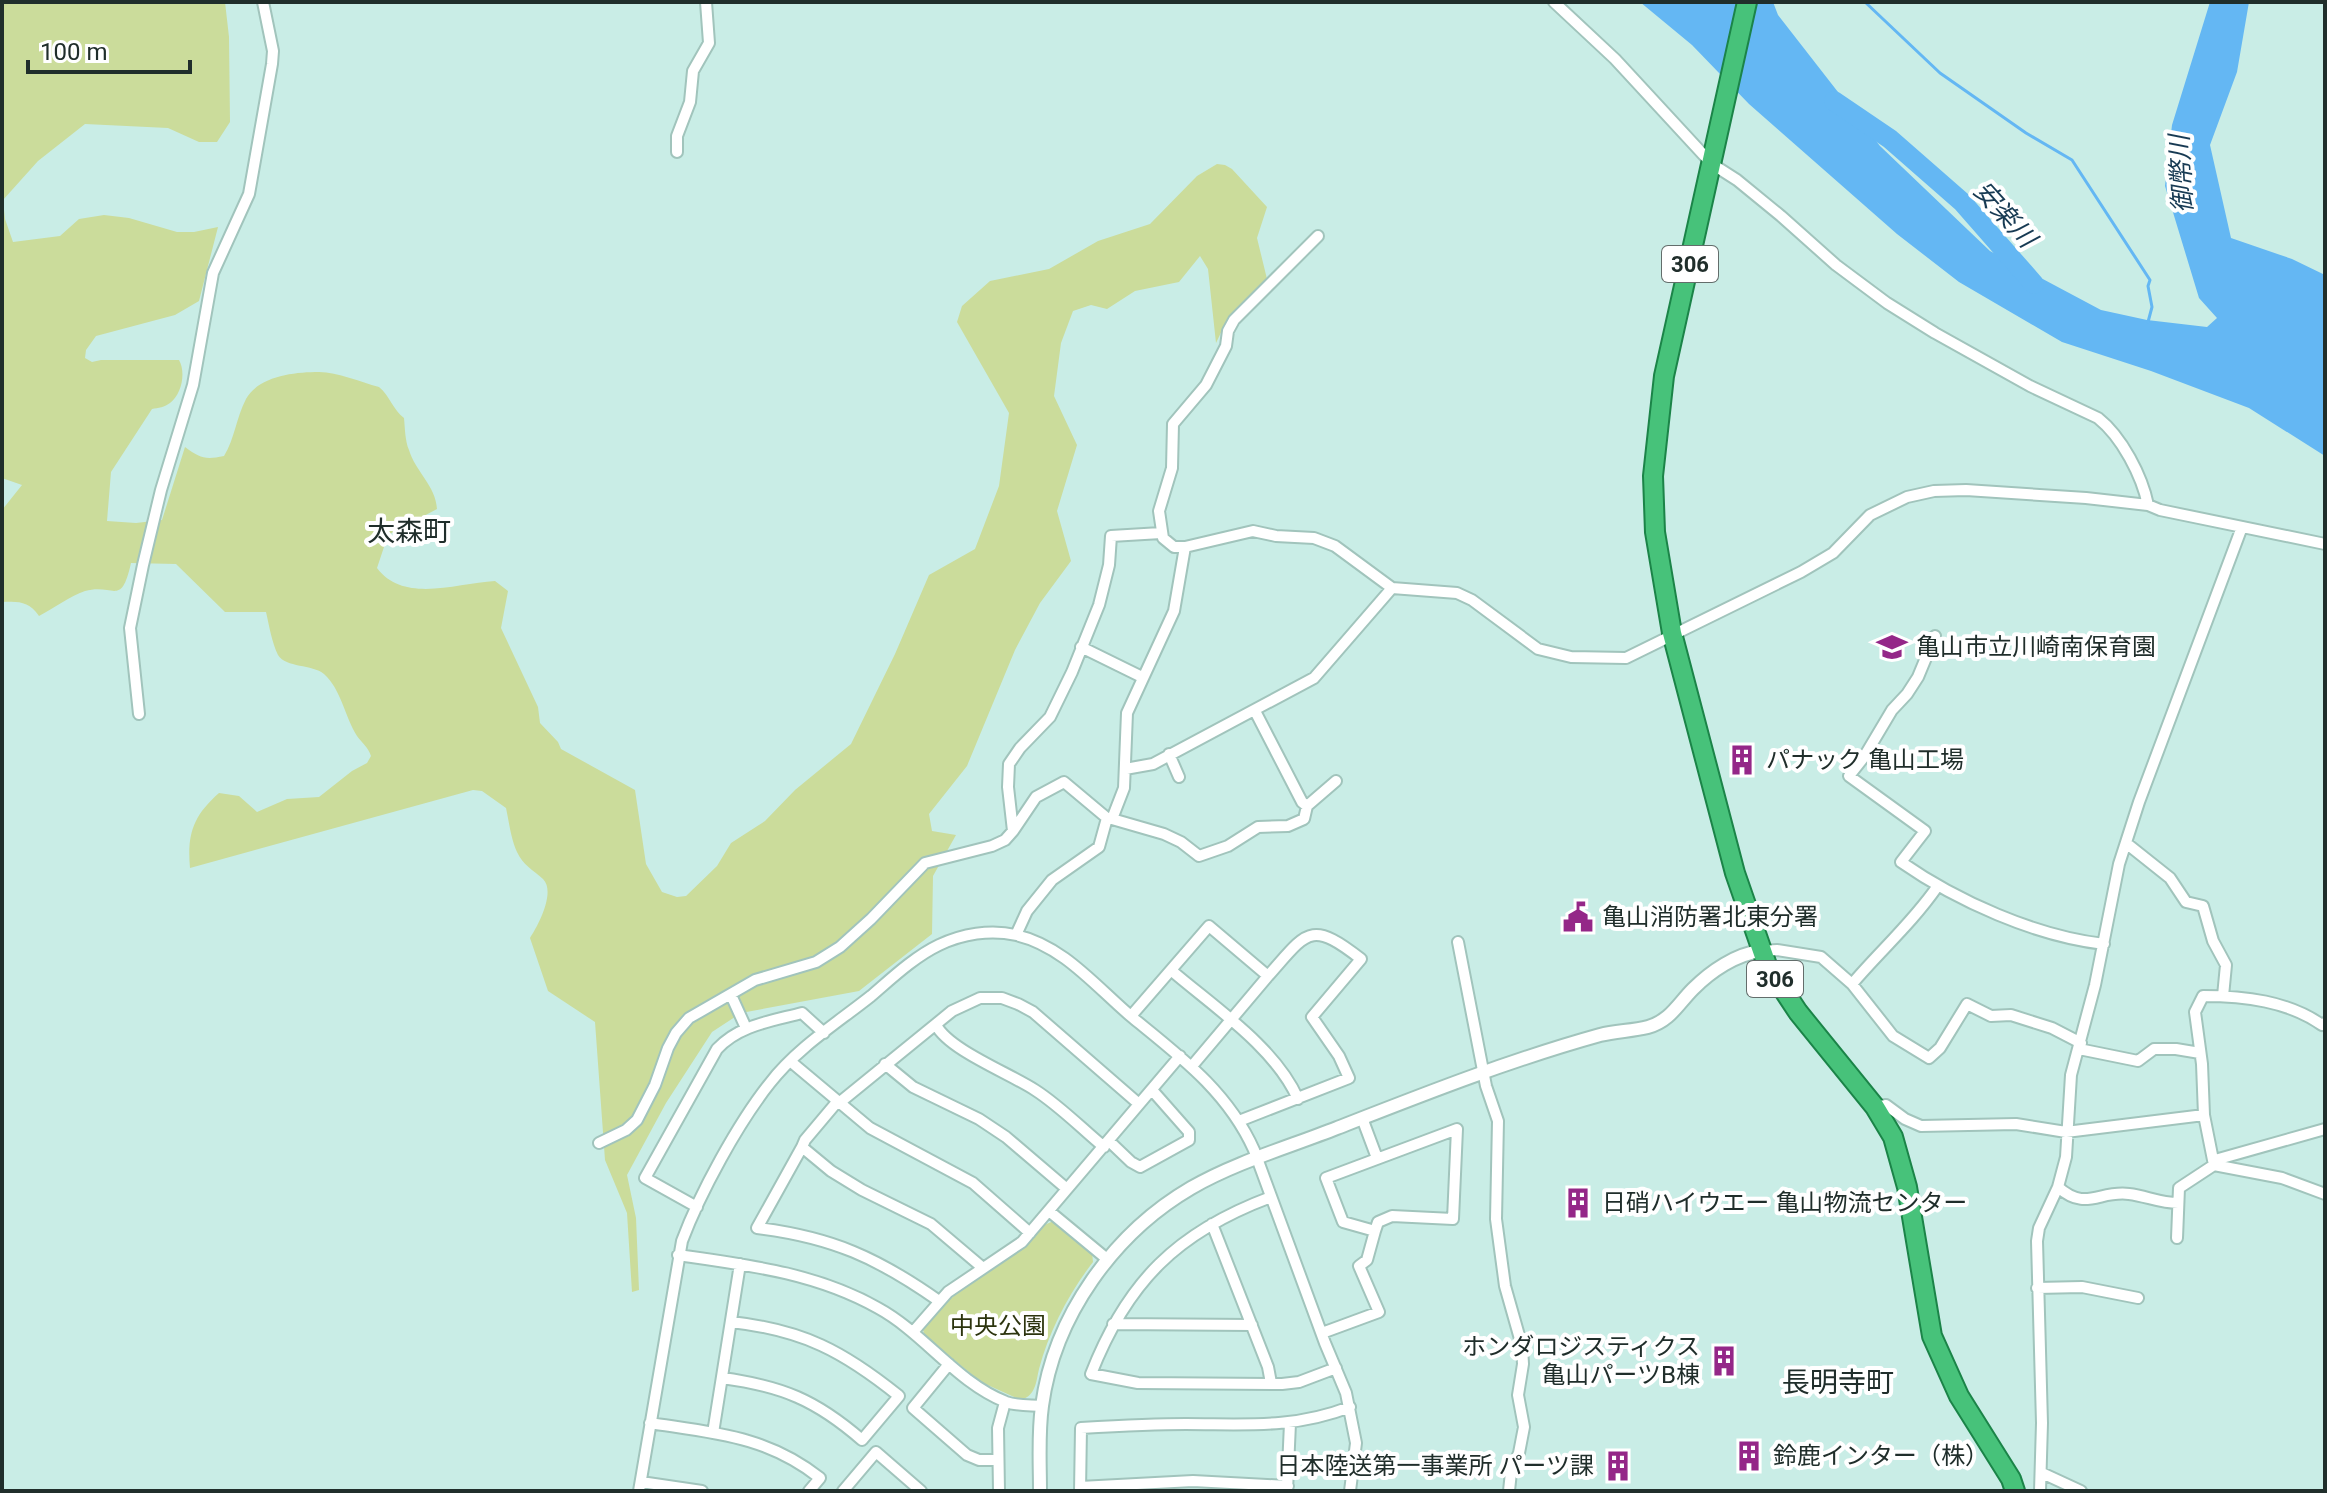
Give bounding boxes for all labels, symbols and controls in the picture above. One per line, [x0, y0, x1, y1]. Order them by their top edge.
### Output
scale bar [28, 24, 190, 74]
text: 100 m [40, 38, 107, 66]
water label: 御幣川 [2164, 131, 2198, 214]
water label: 安楽川 [1968, 175, 2044, 255]
road number: 306 [1662, 246, 1718, 282]
district label: 太森町 [367, 515, 451, 548]
school or university icon: 亀山市立川崎南保育園 [1875, 630, 1909, 664]
place label: 亀山市立川崎南保育園 [1916, 633, 2156, 661]
building icon: パナック 亀山工場 [1725, 743, 1759, 777]
place label: パナック 亀山工場 [1766, 746, 1964, 774]
public building icon: 亀山消防署北東分署 [1561, 900, 1595, 934]
place label: 亀山消防署北東分署 [1602, 903, 1818, 931]
road number: 306 [1747, 961, 1803, 997]
building icon: 日硝ハイウエー 亀山物流センター [1561, 1186, 1595, 1220]
place label: 日硝ハイウエー 亀山物流センター [1602, 1189, 1967, 1217]
park label: 中央公園 [950, 1312, 1046, 1340]
place label: ホンダロジスティクス 亀山パーツB棟 [1462, 1333, 1700, 1389]
building icon: ホンダロジスティクス 亀山パーツB棟 [1707, 1344, 1741, 1378]
district label: 長明寺町 [1782, 1366, 1894, 1399]
building icon: 鈴鹿インター（株） [1732, 1439, 1766, 1473]
place label: 鈴鹿インター（株） [1773, 1442, 1989, 1470]
building icon: 日本陸送第一事業所 パーツ課 [1601, 1449, 1635, 1483]
place label: 日本陸送第一事業所 パーツ課 [1277, 1452, 1594, 1480]

